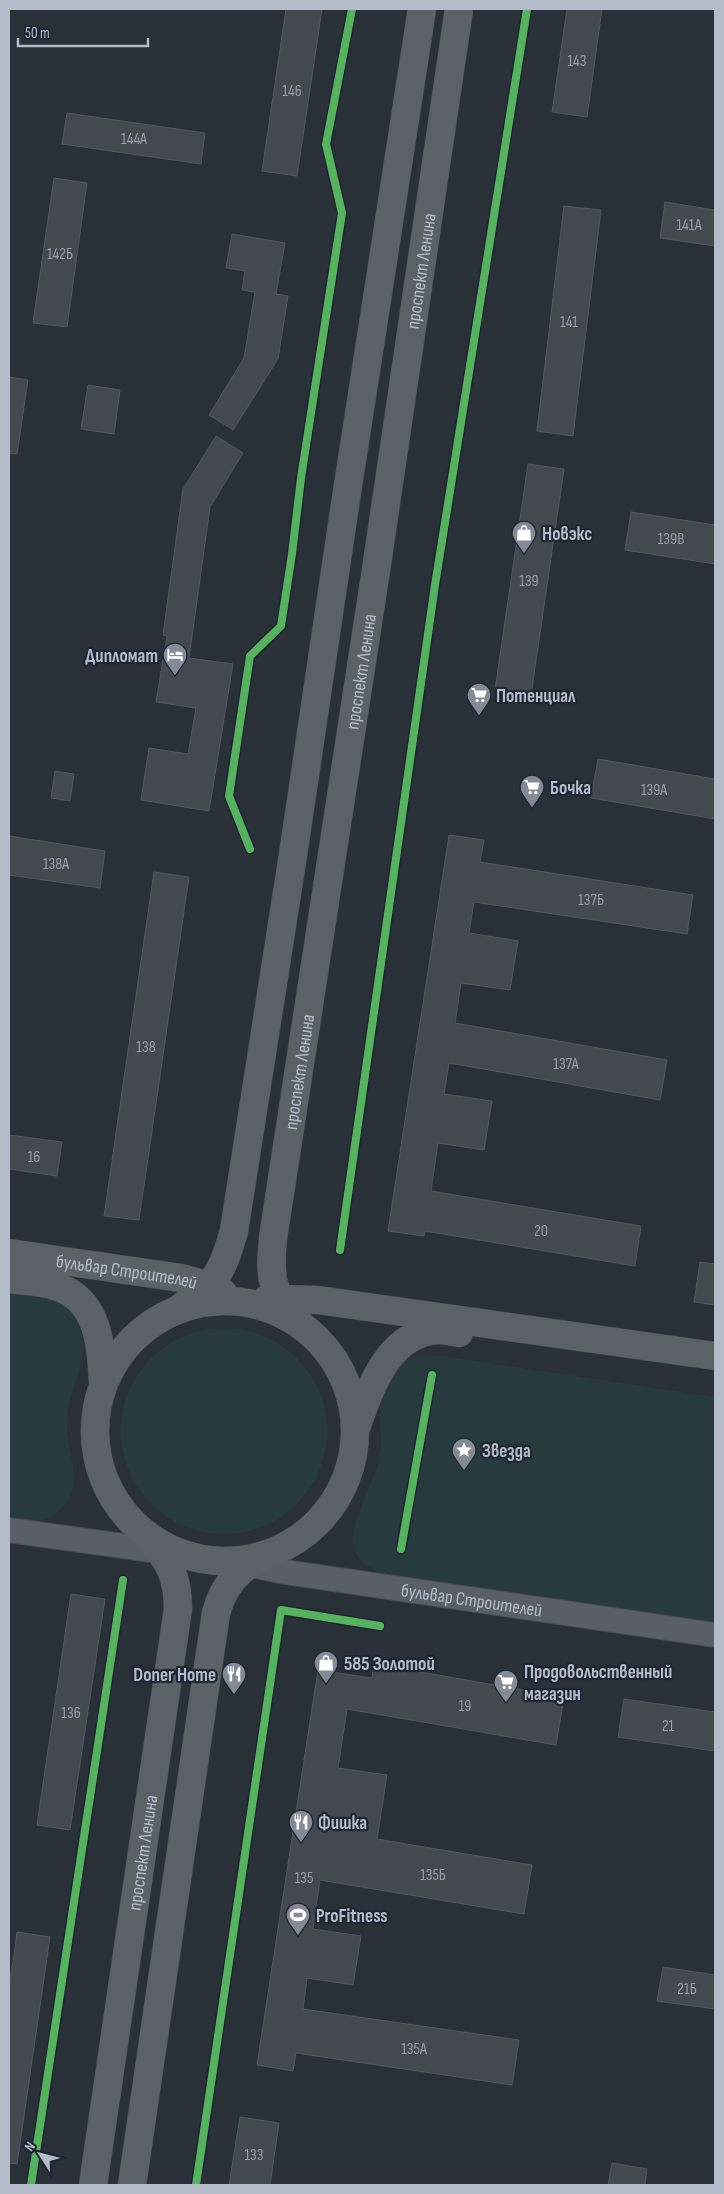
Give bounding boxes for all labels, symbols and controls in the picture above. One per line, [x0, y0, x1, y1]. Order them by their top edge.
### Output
scale bar [18, 15, 148, 47]
text: 50 m [25, 24, 50, 43]
house number: 143 [567, 52, 587, 71]
house number: 146 [282, 82, 302, 101]
house number: 144А [121, 130, 147, 149]
street label: проспект Ленина [402, 212, 442, 331]
house number: 141А [676, 216, 702, 235]
house number: 142Б [47, 245, 73, 264]
house number: 141 [560, 313, 578, 332]
shop icon: Новэкс [511, 520, 537, 554]
place label: Новэкс [542, 523, 592, 546]
house number: 139В [658, 530, 684, 549]
house number: 139 [519, 572, 539, 591]
street label: проспект Ленина [342, 612, 382, 731]
hotel icon: Дипломат [162, 642, 188, 676]
place label: Дипломат [85, 645, 158, 668]
supermarket icon: Потенциал [466, 682, 492, 716]
place label: Потенциал [496, 685, 576, 708]
supermarket icon: Бочка [519, 774, 545, 808]
place label: Бочка [550, 777, 591, 800]
house number: 139А [641, 781, 667, 800]
house number: 138А [43, 855, 69, 874]
house number: 137Б [578, 891, 604, 910]
street label: проспект Ленина [280, 1013, 320, 1131]
house number: 138 [136, 1038, 156, 1057]
house number: 137А [553, 1055, 579, 1074]
house number: 16 [28, 1148, 40, 1167]
house number: 20 [534, 1222, 548, 1241]
street label: бульвар Строителей [54, 1250, 200, 1295]
place icon: Звезда [451, 1437, 477, 1471]
place label: Звезда [482, 1440, 531, 1463]
street label: бульвар Строителей [399, 1579, 544, 1623]
shop icon: 585 Золотой [313, 1650, 339, 1684]
place label: 585 Золотой [344, 1653, 435, 1676]
restaurant icon: Doner Home [221, 1661, 247, 1695]
place label: Продовольственный магазин [524, 1661, 672, 1706]
place label: Doner Home [133, 1664, 216, 1687]
supermarket icon: Продовольственный магазин [493, 1669, 519, 1703]
house number: 19 [459, 1697, 471, 1716]
house number: 136 [61, 1704, 81, 1723]
house number: 21 [662, 1717, 675, 1736]
street label: проспект Ленина [124, 1793, 163, 1912]
restaurant icon: Фишка [288, 1809, 314, 1843]
place label: Фишка [318, 1812, 367, 1835]
house number: 135Б [420, 1866, 446, 1885]
house number: 135 [295, 1869, 313, 1888]
sports icon: ProFitness [285, 1902, 311, 1936]
place label: ProFitness [316, 1905, 388, 1928]
house number: 21Б [677, 1980, 697, 1999]
house number: 135А [401, 2040, 427, 2059]
north arrow [15, 2129, 65, 2179]
text: N [21, 2139, 39, 2155]
house number: 133 [244, 2146, 264, 2165]

